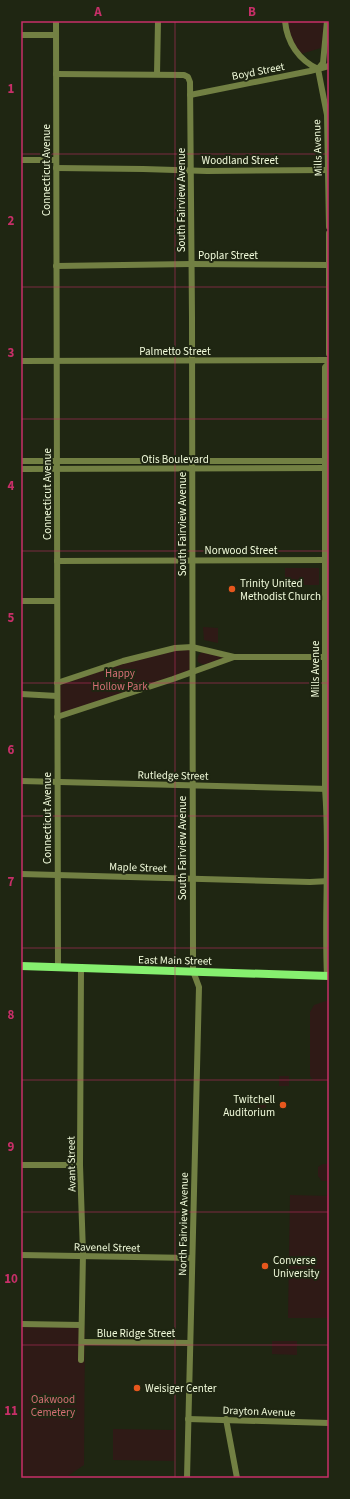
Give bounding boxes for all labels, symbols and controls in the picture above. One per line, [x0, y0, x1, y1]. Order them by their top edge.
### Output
text: A [93, 3, 102, 21]
text: B [248, 3, 256, 21]
street label: Boyd Street [230, 59, 286, 84]
text: 1 [8, 80, 15, 98]
street label: Mills Avenue [309, 119, 326, 177]
street label: Connecticut Avenue [39, 124, 54, 216]
street label: South Fairview Avenue [174, 147, 189, 252]
street label: Woodland Street [202, 153, 279, 168]
text: 2 [8, 212, 15, 230]
street label: Poplar Street [198, 248, 258, 263]
text: 3 [8, 344, 15, 362]
street label: Palmetto Street [139, 344, 211, 359]
street label: Connecticut Avenue [40, 448, 55, 540]
street label: Otis Boulevard [141, 452, 209, 467]
street label: South Fairview Avenue [175, 471, 190, 576]
text: 4 [8, 477, 15, 495]
street label: Norwood Street [205, 543, 278, 558]
place label: Trinity United Methodist Church [240, 576, 321, 604]
marker: Trinity United Methodist Church [227, 584, 237, 594]
text: 5 [8, 609, 15, 627]
street label: Mills Avenue [308, 640, 323, 698]
park label: Happy Hollow Park [92, 666, 148, 694]
text: 6 [8, 741, 15, 759]
street label: Rutledge Street [137, 767, 209, 784]
street label: Connecticut Avenue [40, 772, 55, 864]
street label: South Fairview Avenue [175, 795, 190, 900]
street label: Maple Street [109, 859, 167, 876]
text: 7 [8, 873, 15, 891]
street label: East Main Street [138, 952, 212, 969]
text: 8 [8, 1006, 15, 1024]
place label: Twitchell Auditorium [223, 1092, 275, 1120]
marker: Twitchell Auditorium [278, 1100, 288, 1110]
street label: Avant Street [64, 1136, 79, 1192]
text: 9 [8, 1138, 15, 1156]
street label: North Fairview Avenue [175, 1172, 192, 1276]
street label: Ravenel Street [74, 1239, 141, 1256]
place label: Converse University [273, 1253, 319, 1281]
marker: Converse University [260, 1261, 270, 1271]
text: 10 [4, 1270, 18, 1288]
street label: Blue Ridge Street [97, 1326, 176, 1341]
place label: Weisiger Center [145, 1381, 217, 1396]
marker: Weisiger Center [132, 1383, 142, 1393]
park label: Oakwood Cemetery [31, 1392, 75, 1420]
text: 11 [4, 1402, 18, 1420]
street label: Drayton Avenue [222, 1403, 296, 1420]

